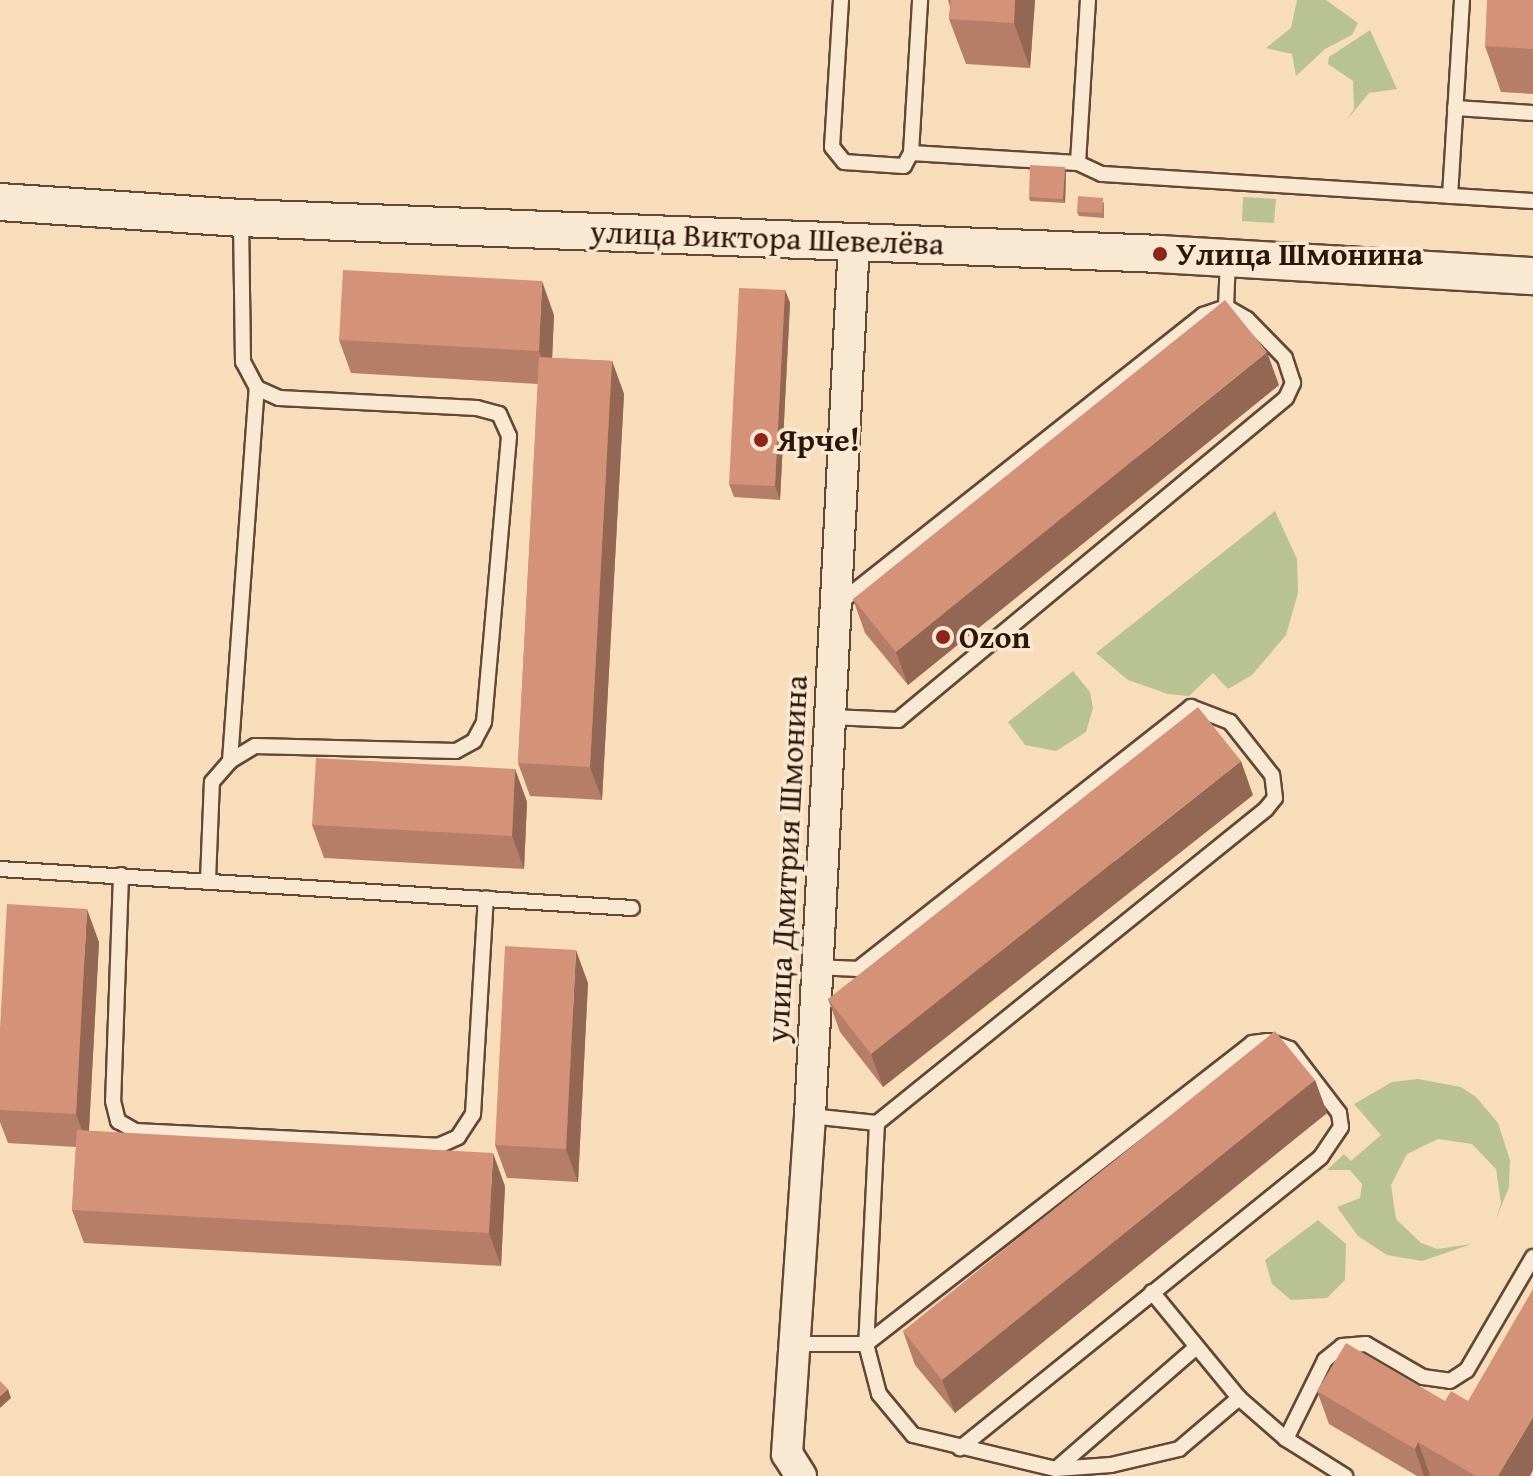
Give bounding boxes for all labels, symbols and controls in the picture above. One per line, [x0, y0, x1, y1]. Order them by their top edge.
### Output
street label: улица Виктора Шевелёва [589, 213, 945, 263]
place label: Улица Шмонина [1176, 235, 1423, 273]
marker: Улица Шмонина [1151, 245, 1169, 263]
place label: Ярче! [777, 421, 860, 459]
marker: Ярче! [752, 431, 770, 449]
place label: Ozon [959, 618, 1030, 656]
marker: Ozon [934, 628, 952, 646]
street label: улица Дмитрия Шмонина [758, 674, 816, 1044]

